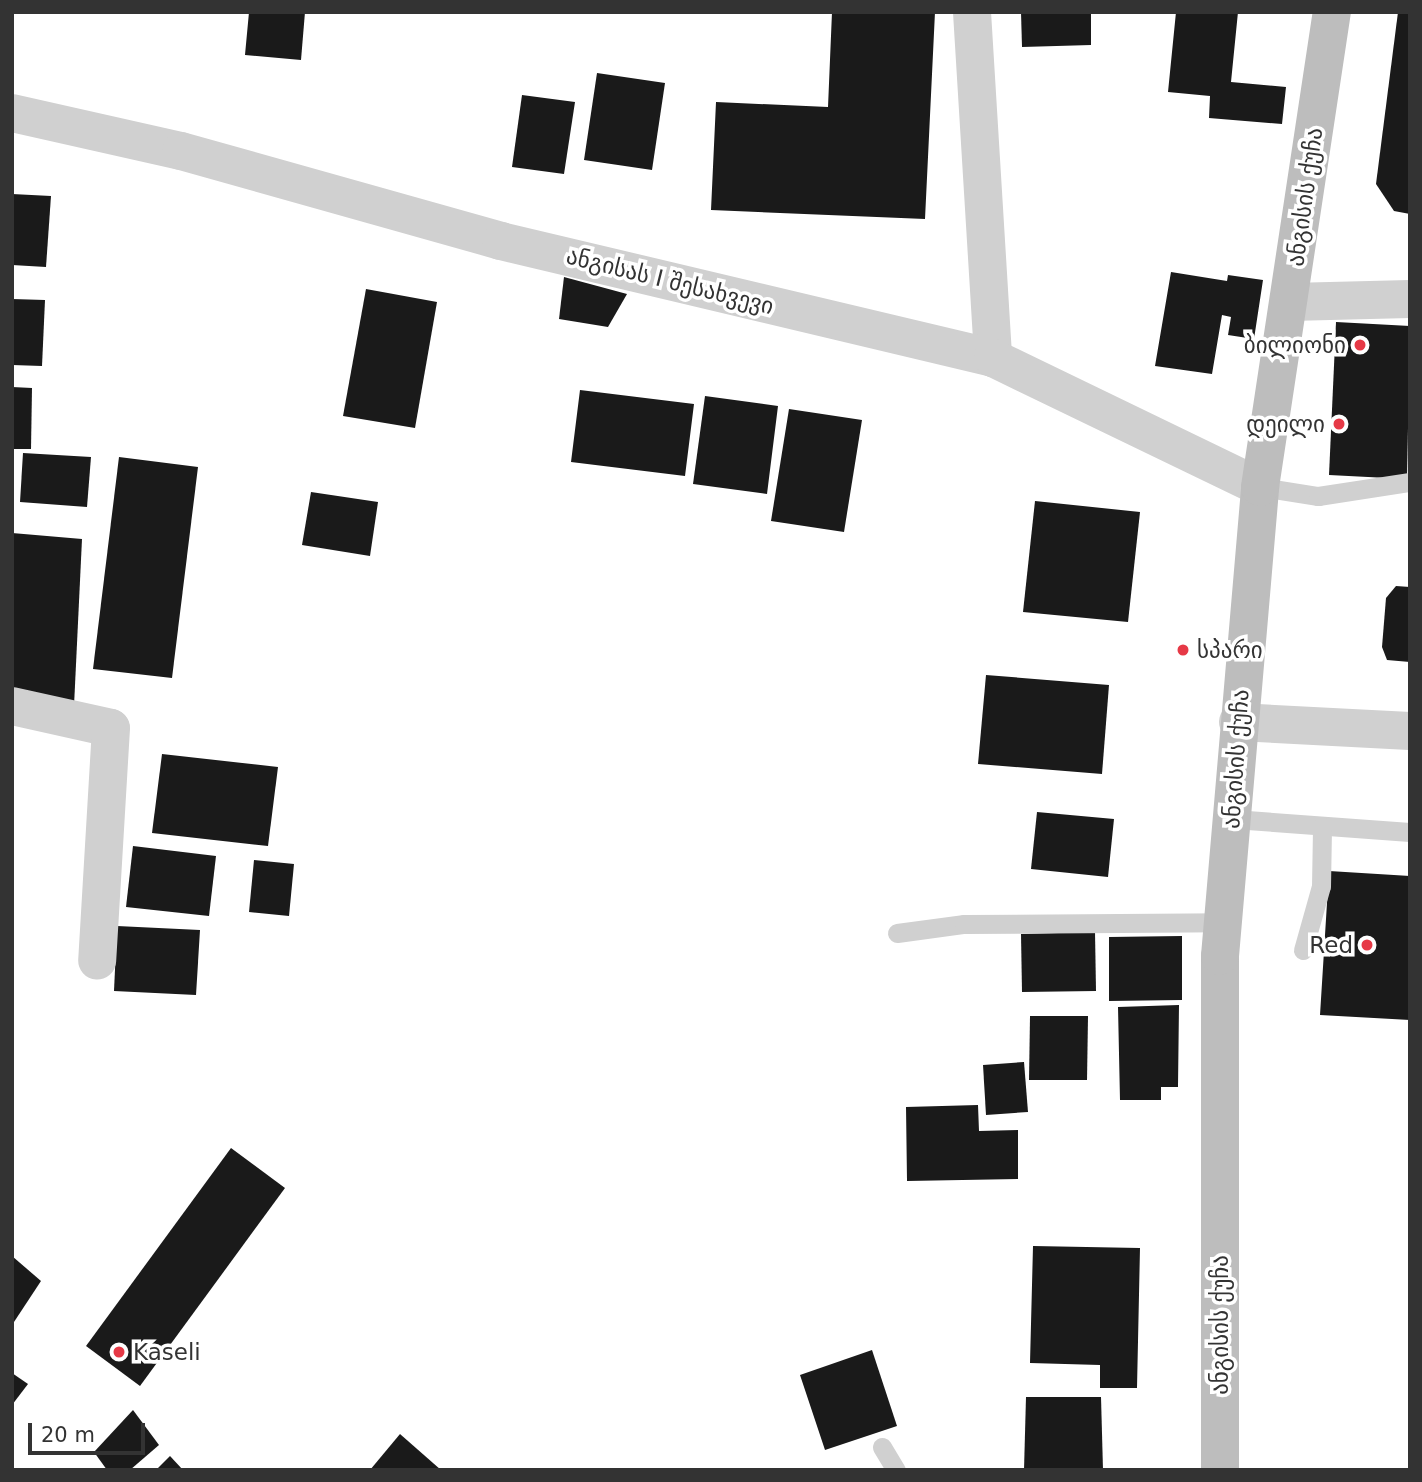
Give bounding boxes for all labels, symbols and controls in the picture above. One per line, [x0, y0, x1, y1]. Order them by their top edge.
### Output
street label: ანგისის ქუჩა [1282, 126, 1328, 268]
street label: ანგისას I შესახვევი [564, 242, 776, 320]
place label: ბილიონი [1244, 331, 1346, 359]
marker: ბილიონი [1352, 337, 1368, 353]
place label: დეილი [1246, 410, 1325, 438]
marker: დეილი [1331, 416, 1347, 432]
place label: სპარი [1197, 636, 1263, 664]
marker: სპარი [1175, 642, 1191, 658]
street label: ანგისის ქუჩა [1217, 688, 1255, 830]
place label: Red [1309, 931, 1353, 959]
marker: Red [1359, 937, 1375, 953]
street label: ანგისის ქუჩა [1206, 1255, 1234, 1395]
place label: Kaseli [133, 1338, 201, 1366]
marker: Kaseli [111, 1344, 127, 1360]
scale bar [32, 1408, 149, 1452]
text: 20 m [41, 1423, 95, 1447]

